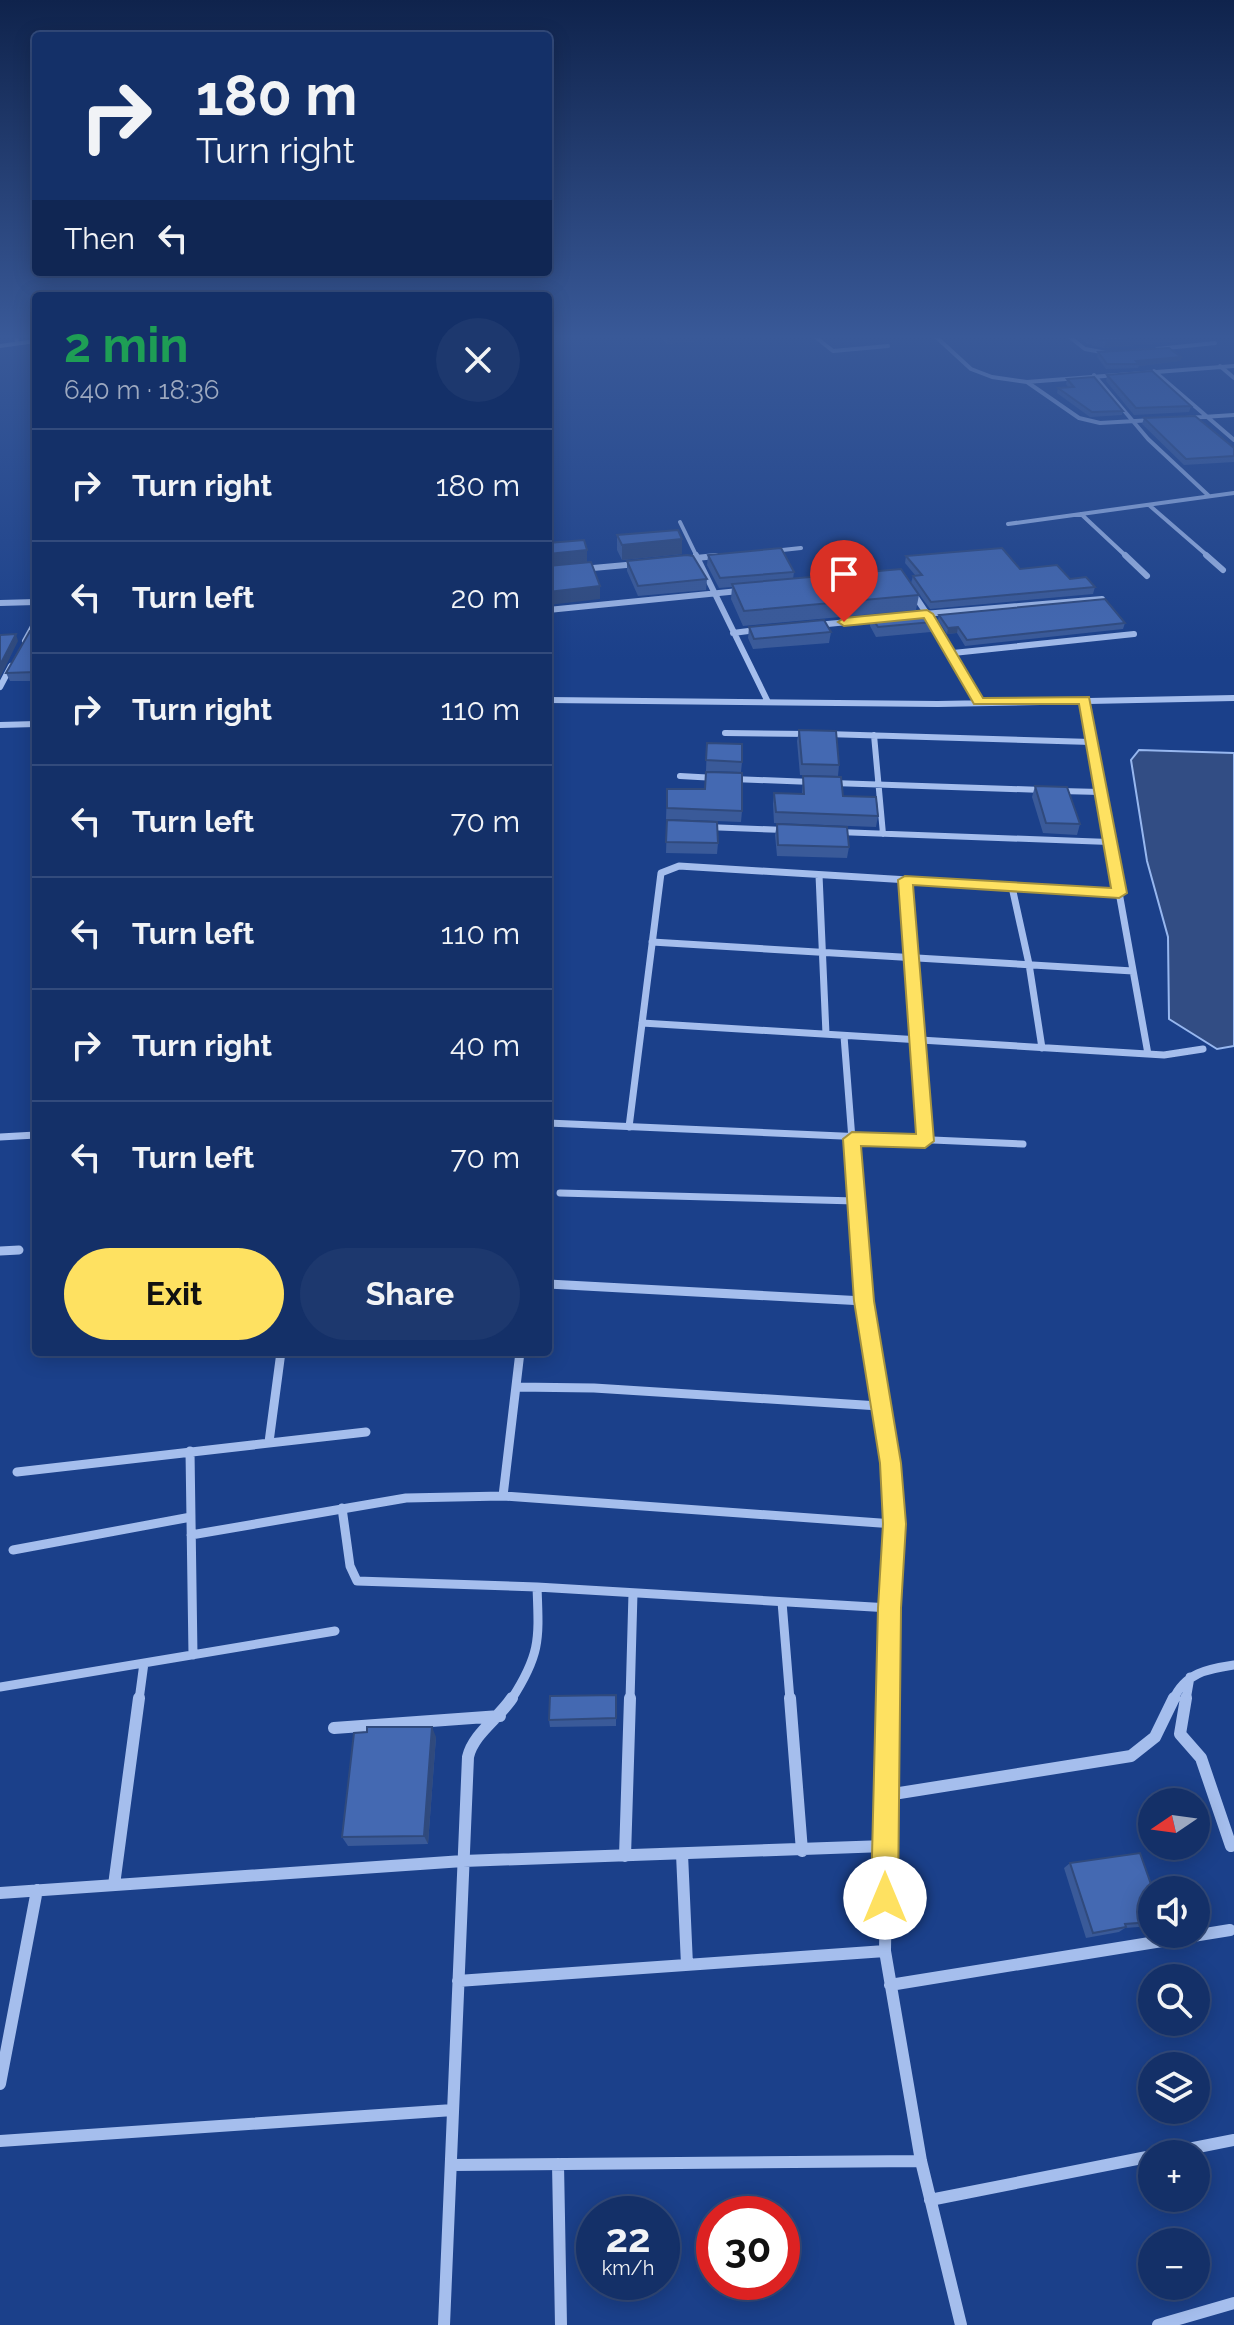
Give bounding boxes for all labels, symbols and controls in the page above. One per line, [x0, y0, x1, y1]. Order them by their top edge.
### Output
text: 180 m [196, 62, 357, 128]
icon: right [64, 64, 168, 168]
text: Turn right [196, 129, 355, 171]
icon: left [151, 216, 195, 260]
text: Then [64, 221, 135, 256]
text: 2 min [64, 317, 189, 373]
button: close [436, 318, 520, 402]
text: 640 m · 18:36 [64, 375, 219, 405]
icon: right [64, 463, 108, 507]
text: Turn right [132, 468, 272, 503]
text: 180 m [436, 468, 520, 503]
pin [810, 540, 878, 622]
icon: arrive [822, 552, 866, 596]
icon: left [64, 575, 108, 619]
text: Turn left [132, 580, 254, 615]
text: 20 m [451, 580, 520, 615]
icon: right [64, 687, 108, 731]
text: Turn right [132, 692, 272, 727]
text: 110 m [441, 692, 520, 727]
icon: left [64, 799, 108, 843]
text: Turn left [132, 804, 254, 839]
text: 70 m [450, 804, 520, 839]
icon: left [64, 911, 108, 955]
text: Turn left [132, 916, 254, 951]
text: 110 m [441, 916, 520, 951]
icon: right [64, 1023, 108, 1067]
text: Turn right [132, 1028, 272, 1063]
text: 40 m [450, 1028, 520, 1063]
icon: left [64, 1135, 108, 1179]
text: Turn left [132, 1140, 254, 1175]
text: 70 m [450, 1140, 520, 1175]
button: Exit [64, 1248, 284, 1340]
button: Share [300, 1248, 520, 1340]
north arrow [1138, 1788, 1210, 1860]
map controls [1138, 1788, 1210, 2300]
position arrow [843, 1856, 927, 1940]
button: sound [1138, 1876, 1210, 1948]
button: search [1138, 1964, 1210, 2036]
button: layers [1138, 2052, 1210, 2124]
button: + [1138, 2140, 1210, 2212]
speed limit sign: 30 [696, 2196, 800, 2300]
text: 22 [605, 2214, 651, 2261]
button: − [1138, 2228, 1210, 2300]
text: km/h [602, 2256, 654, 2280]

